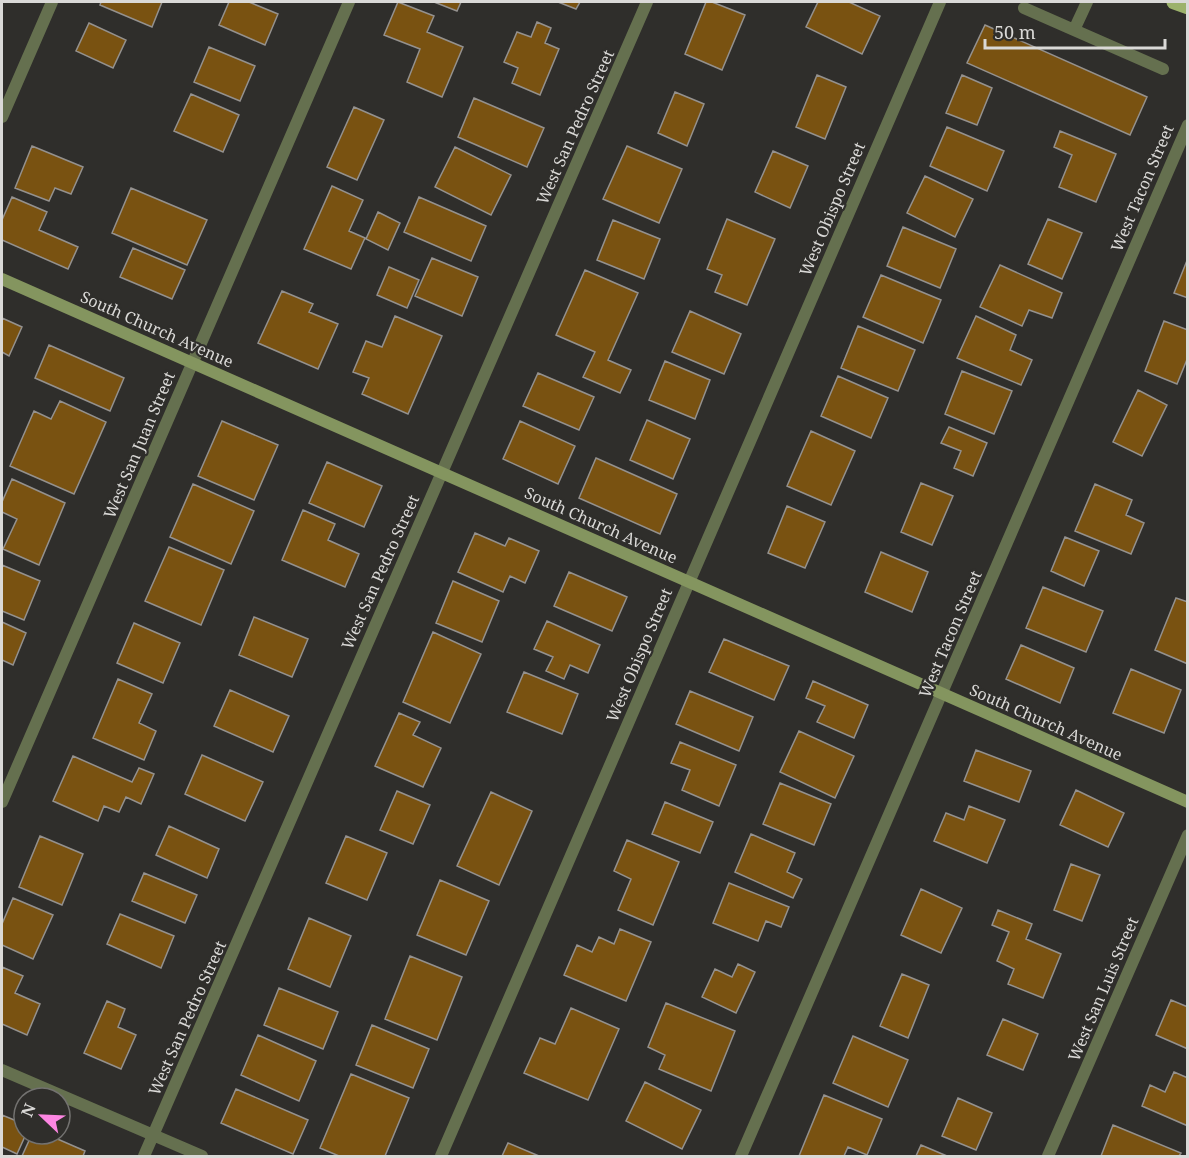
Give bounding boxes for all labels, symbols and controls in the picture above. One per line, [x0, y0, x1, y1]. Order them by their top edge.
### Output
scale bar [985, 12, 1165, 50]
text: 50 m [994, 20, 1036, 44]
street label: West San Pedro Street [531, 46, 619, 208]
street label: West Tacon Street [1105, 121, 1179, 255]
street label: West Obispo Street [794, 138, 870, 279]
street label: South Church Avenue [77, 285, 237, 373]
street label: West San Juan Street [98, 368, 180, 522]
street label: South Church Avenue [521, 481, 681, 569]
street label: West San Pedro Street [336, 491, 424, 653]
street label: West Tacon Street [913, 567, 987, 701]
street label: West Obispo Street [601, 584, 677, 725]
street label: South Church Avenue [966, 678, 1126, 766]
street label: West San Luis Street [1063, 913, 1144, 1065]
street label: West San Pedro Street [143, 937, 231, 1099]
north arrow [12, 1086, 72, 1146]
text: N [16, 1100, 41, 1120]

